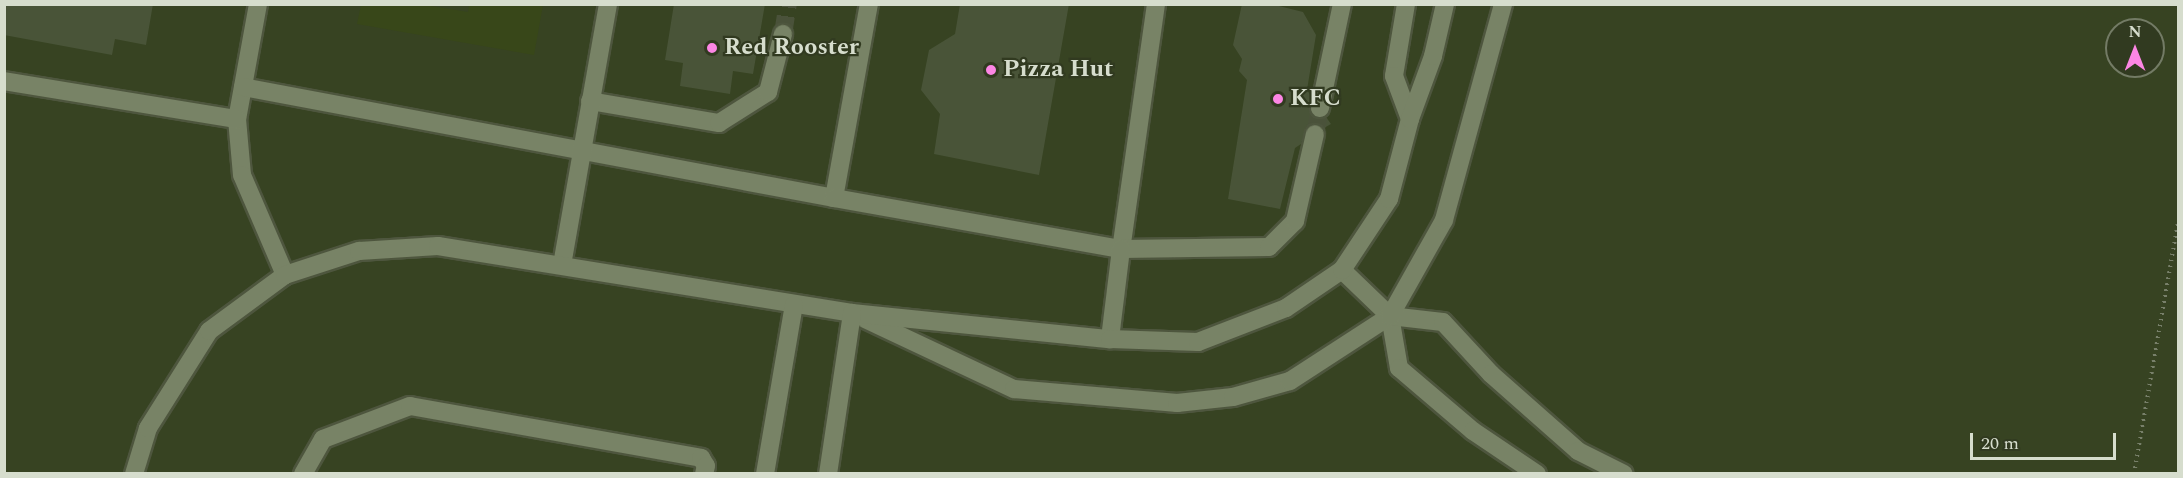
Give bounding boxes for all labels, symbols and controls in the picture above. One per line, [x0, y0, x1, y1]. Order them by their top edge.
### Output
north arrow [2105, 18, 2165, 78]
text: N [2128, 20, 2142, 44]
place label: Red Rooster [724, 34, 859, 62]
marker: Red Rooster [705, 41, 719, 55]
place label: Pizza Hut [1003, 56, 1113, 84]
marker: Pizza Hut [984, 63, 998, 77]
place label: KFC [1290, 85, 1341, 113]
marker: KFC [1271, 92, 1285, 106]
scale bar [1973, 421, 2118, 459]
text: 20 m [1981, 430, 2019, 457]

